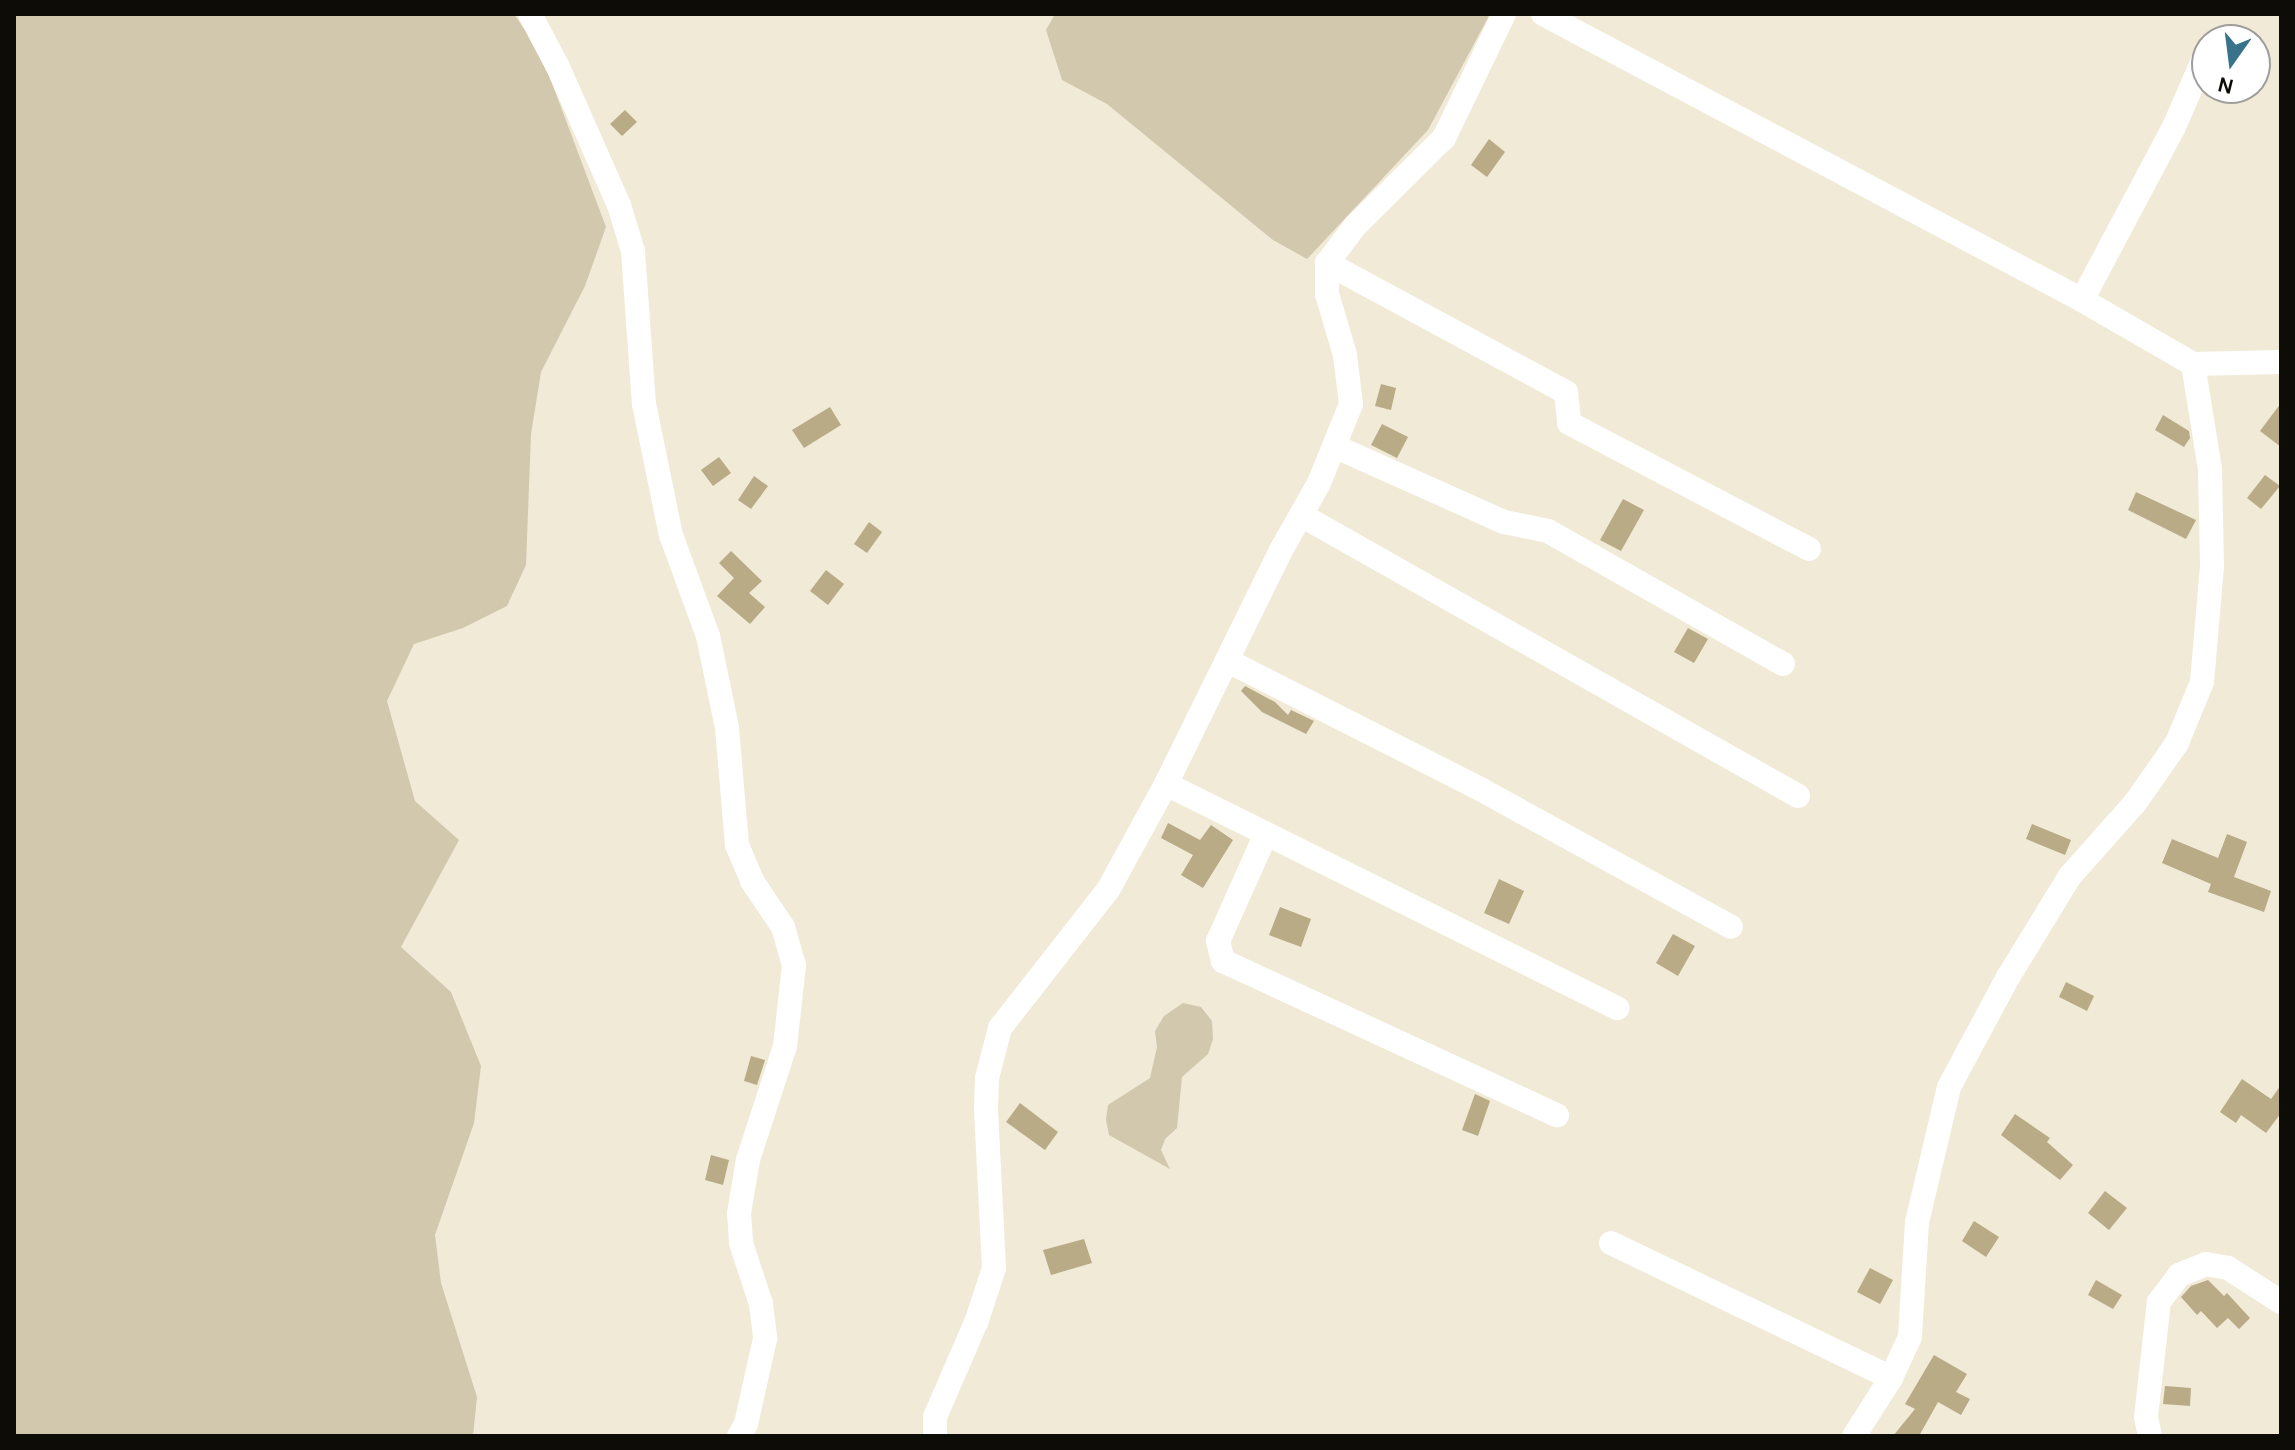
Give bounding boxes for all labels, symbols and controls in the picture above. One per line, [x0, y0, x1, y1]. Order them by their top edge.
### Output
north arrow [2191, 24, 2271, 104]
text: N [2215, 71, 2236, 100]

